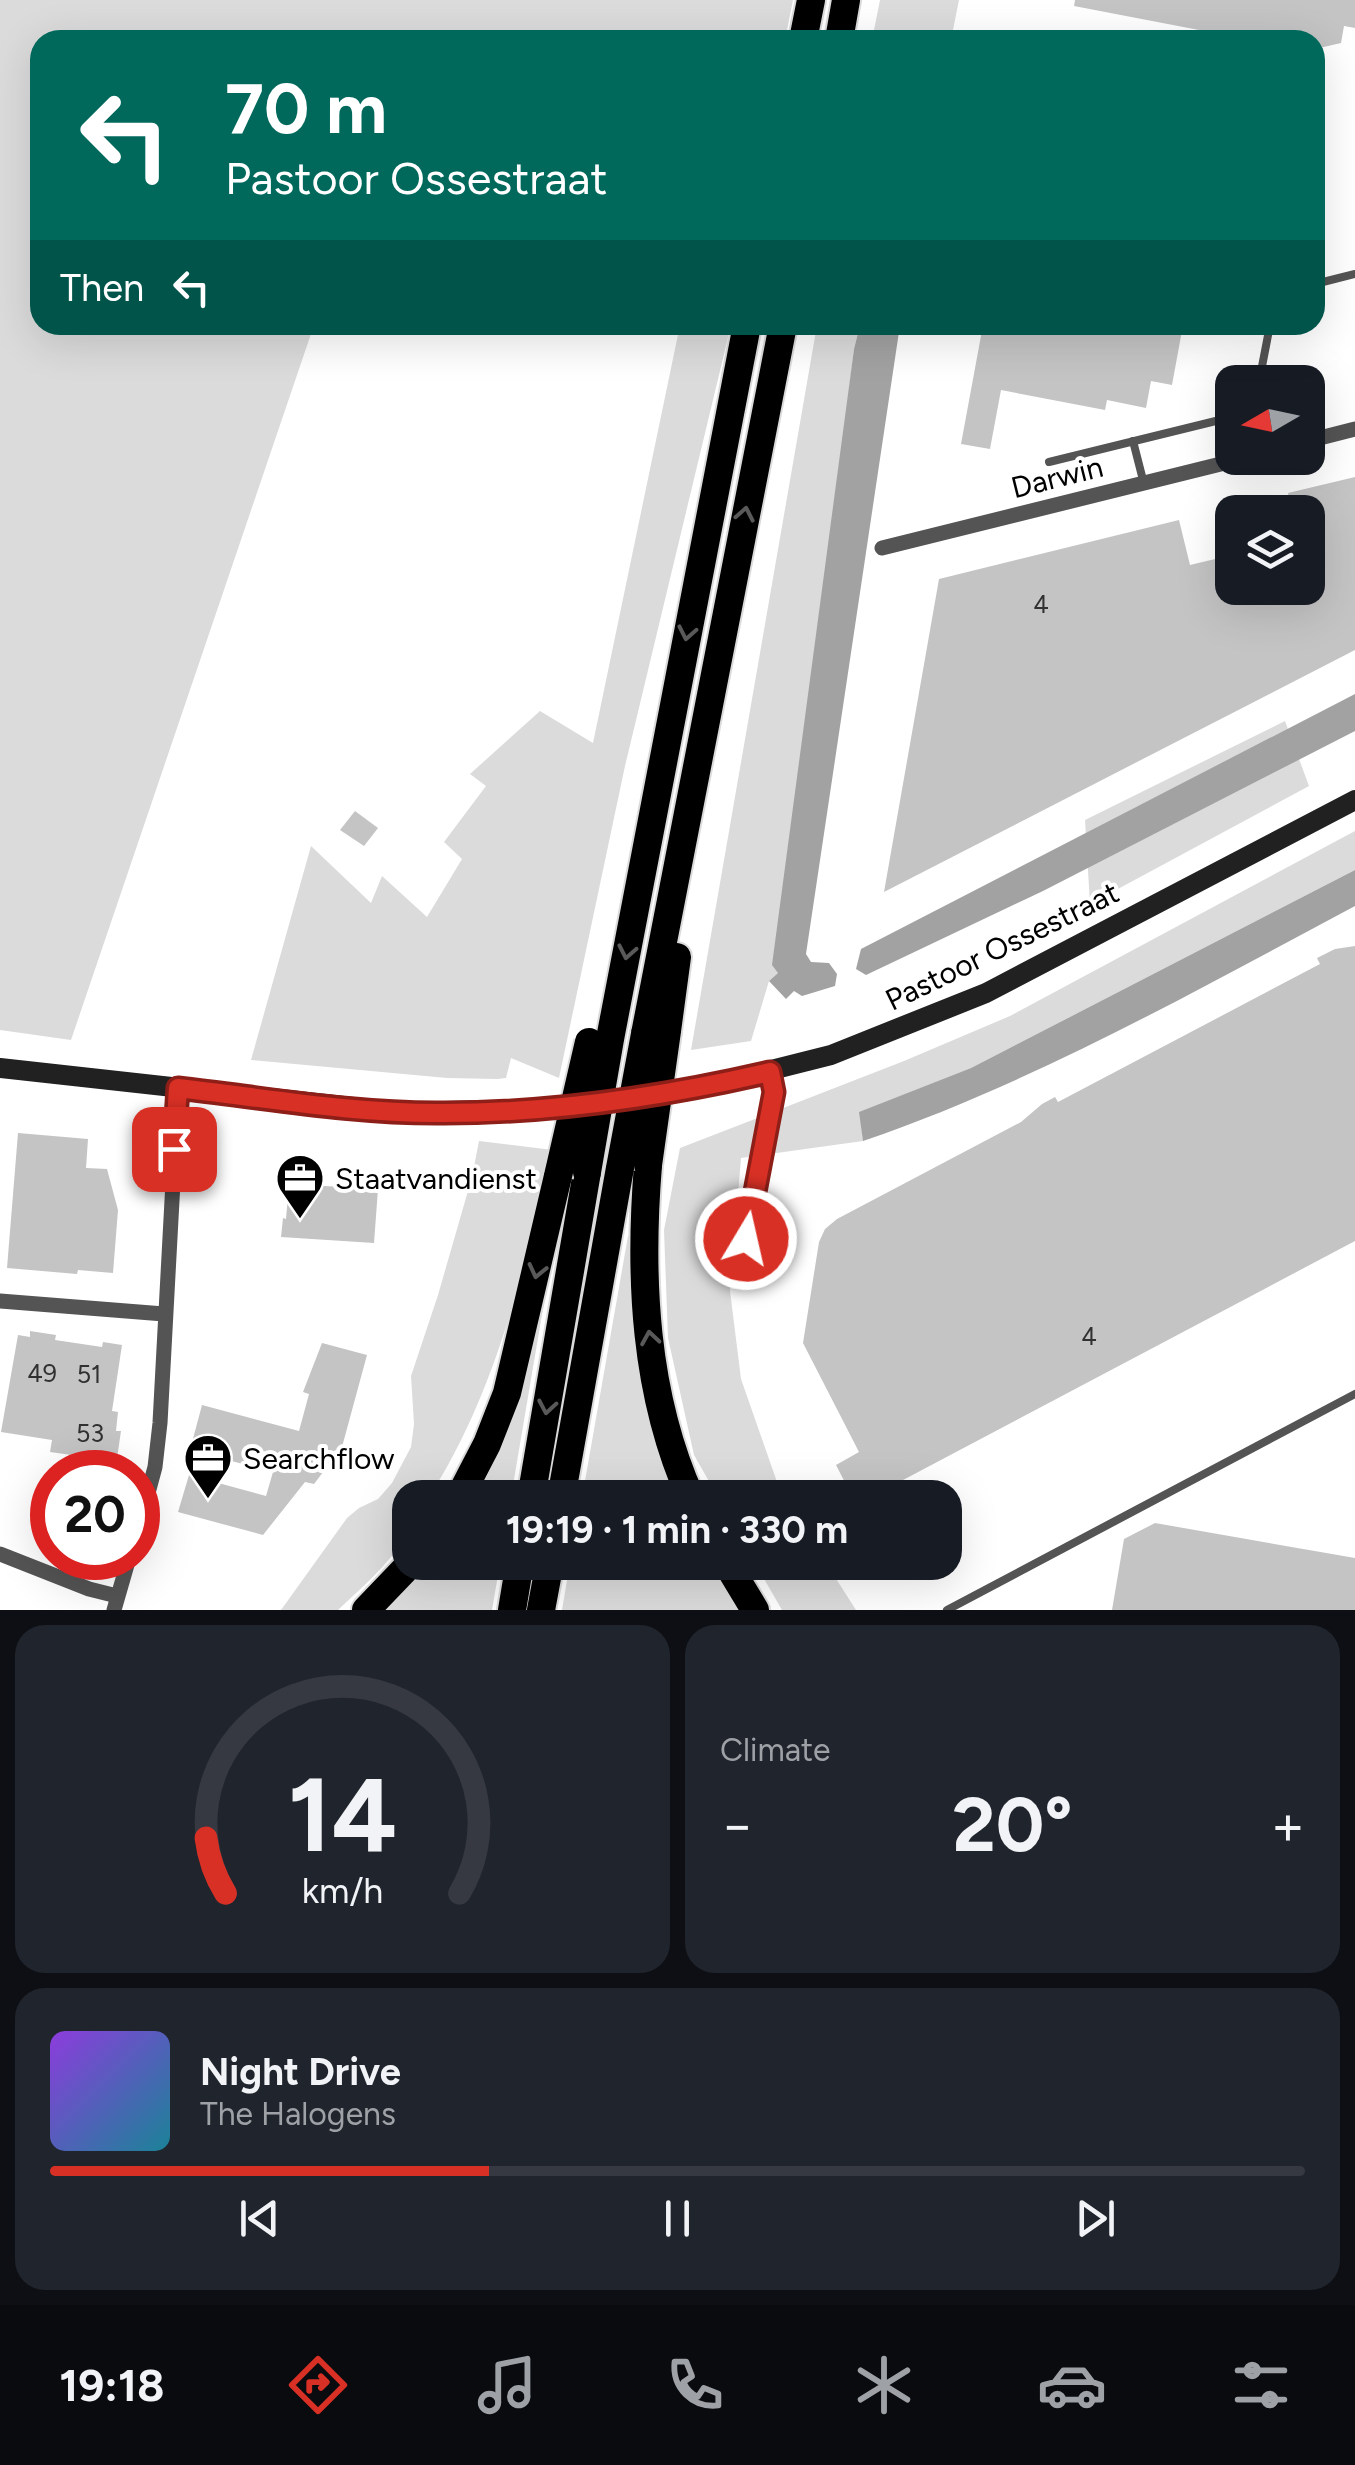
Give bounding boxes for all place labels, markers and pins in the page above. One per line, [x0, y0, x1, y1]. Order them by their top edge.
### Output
pin [132, 1107, 217, 1192]
office icon: Staatvandienst [274, 1152, 326, 1220]
place label: Staatvandienst [335, 1160, 537, 1197]
office icon: Searchflow [182, 1432, 234, 1500]
place label: Searchflow [243, 1440, 395, 1477]

